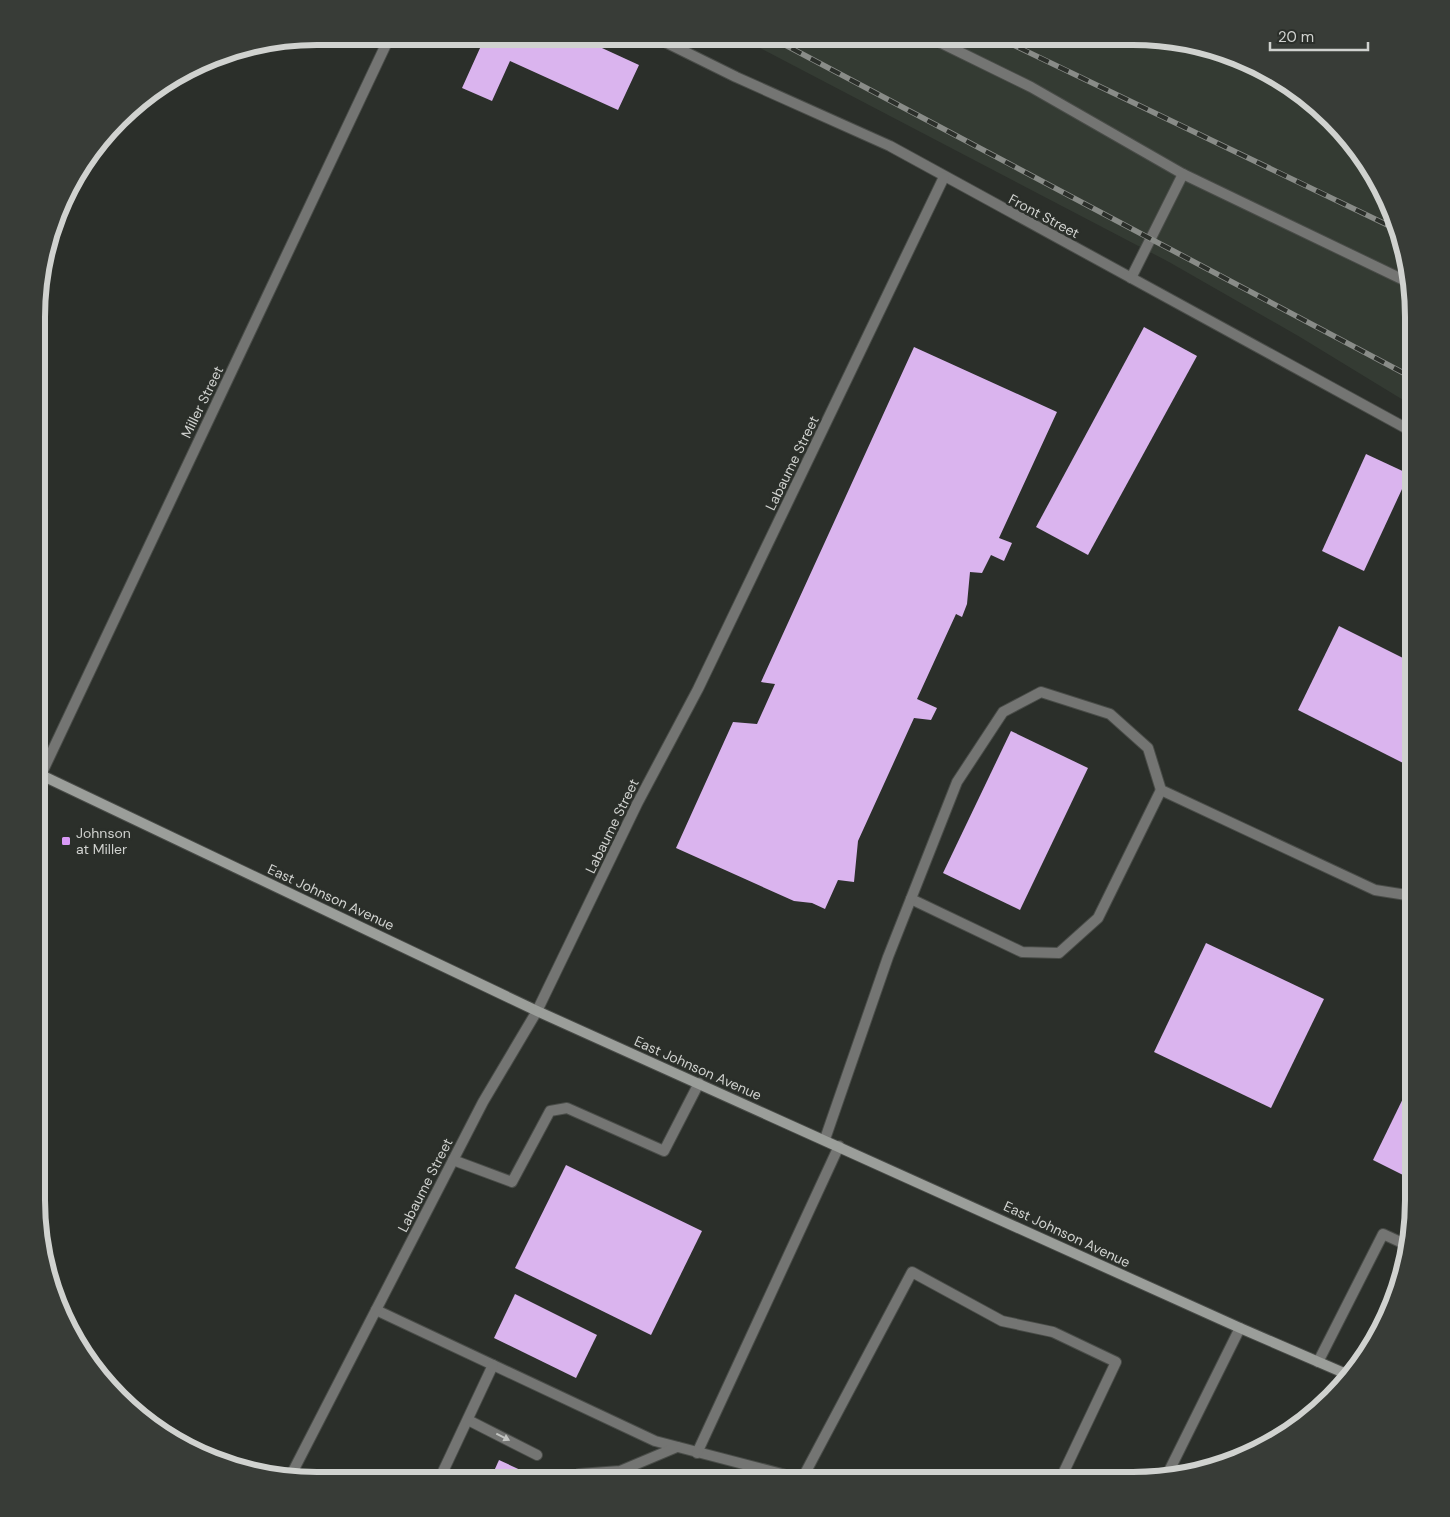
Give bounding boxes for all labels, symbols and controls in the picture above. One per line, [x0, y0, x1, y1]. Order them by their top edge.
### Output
scale bar [1270, 20, 1368, 52]
text: 20 m [1278, 27, 1314, 47]
street label: Front Street [1005, 190, 1083, 242]
street label: Miller Street [177, 363, 227, 441]
street label: Labaume Street [761, 413, 823, 513]
street label: Labaume Street [581, 776, 643, 876]
place label: Johnson at Miller [76, 824, 131, 858]
marker: Johnson at Miller [60, 835, 72, 847]
street label: East Johnson Avenue [265, 860, 397, 934]
street label: East Johnson Avenue [632, 1032, 765, 1104]
street label: Labaume Street [394, 1135, 456, 1235]
street label: East Johnson Avenue [1001, 1197, 1133, 1271]
one-way arrow [495, 1433, 510, 1441]

